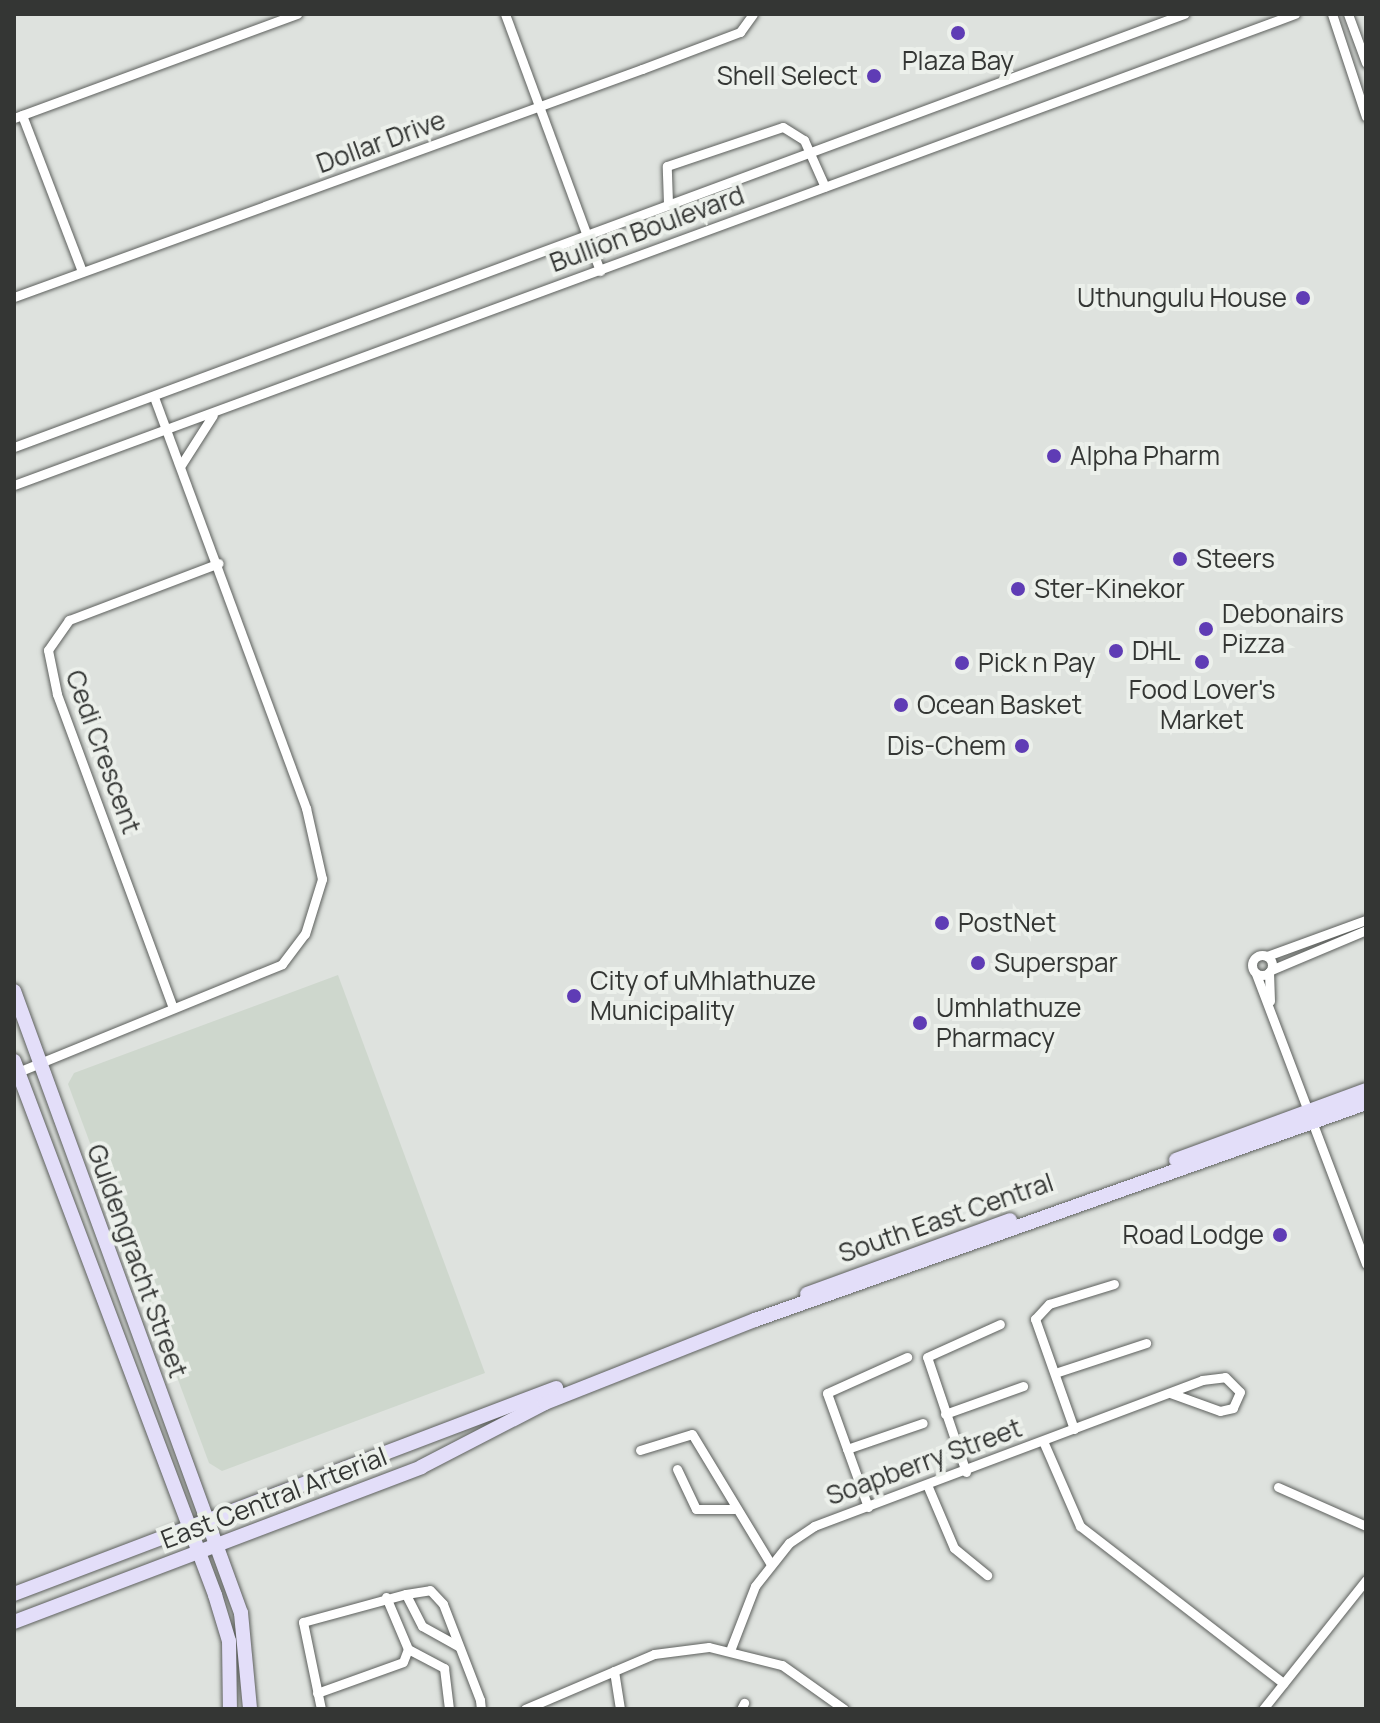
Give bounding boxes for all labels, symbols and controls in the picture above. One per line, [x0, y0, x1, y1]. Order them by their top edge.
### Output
marker: Plaza Bay [949, 24, 967, 42]
place label: Plaza Bay [902, 45, 1014, 77]
place label: Shell Select [717, 60, 858, 92]
marker: Shell Select [865, 67, 883, 85]
street label: Dollar Drive [312, 104, 450, 180]
street label: Bullion Boulevard [546, 179, 748, 279]
place label: Uthungulu House [1077, 282, 1287, 314]
marker: Uthungulu House [1294, 289, 1312, 307]
place label: Alpha Pharm [1070, 440, 1220, 472]
marker: Alpha Pharm [1045, 447, 1063, 465]
place label: Steers [1196, 543, 1275, 575]
marker: Steers [1171, 550, 1189, 568]
place label: Ster-Kinekor [1034, 573, 1185, 605]
marker: Ster-Kinekor [1009, 580, 1027, 598]
place label: Debonairs Pizza [1222, 598, 1344, 660]
marker: Debonairs Pizza [1197, 620, 1215, 638]
place label: DHL [1132, 635, 1181, 667]
marker: DHL [1107, 642, 1125, 660]
place label: Pick n Pay [978, 647, 1095, 679]
marker: Food Lover's Market [1193, 653, 1211, 671]
marker: Pick n Pay [953, 654, 971, 672]
street label: Cedi Crescent [59, 666, 147, 838]
place label: Food Lover's Market [1129, 674, 1275, 736]
place label: Ocean Basket [917, 689, 1082, 721]
marker: Ocean Basket [892, 696, 910, 714]
place label: Dis-Chem [887, 730, 1006, 762]
marker: Dis-Chem [1013, 737, 1031, 755]
place label: PostNet [958, 907, 1056, 939]
marker: PostNet [933, 914, 951, 932]
place label: Superspar [994, 947, 1118, 979]
marker: Superspar [969, 954, 987, 972]
place label: City of uMhlathuze Municipality [590, 965, 816, 1026]
marker: City of uMhlathuze Municipality [565, 987, 583, 1005]
place label: Umhlathuze Pharmacy [936, 992, 1081, 1054]
marker: Umhlathuze Pharmacy [911, 1014, 929, 1032]
street label: Guldengracht Street [80, 1140, 194, 1382]
street label: South East Central [835, 1167, 1057, 1269]
place label: Road Lodge [1123, 1219, 1264, 1251]
marker: Road Lodge [1271, 1226, 1289, 1244]
street label: Soapberry Street [822, 1412, 1026, 1512]
street label: East Central Arterial [157, 1441, 391, 1555]

